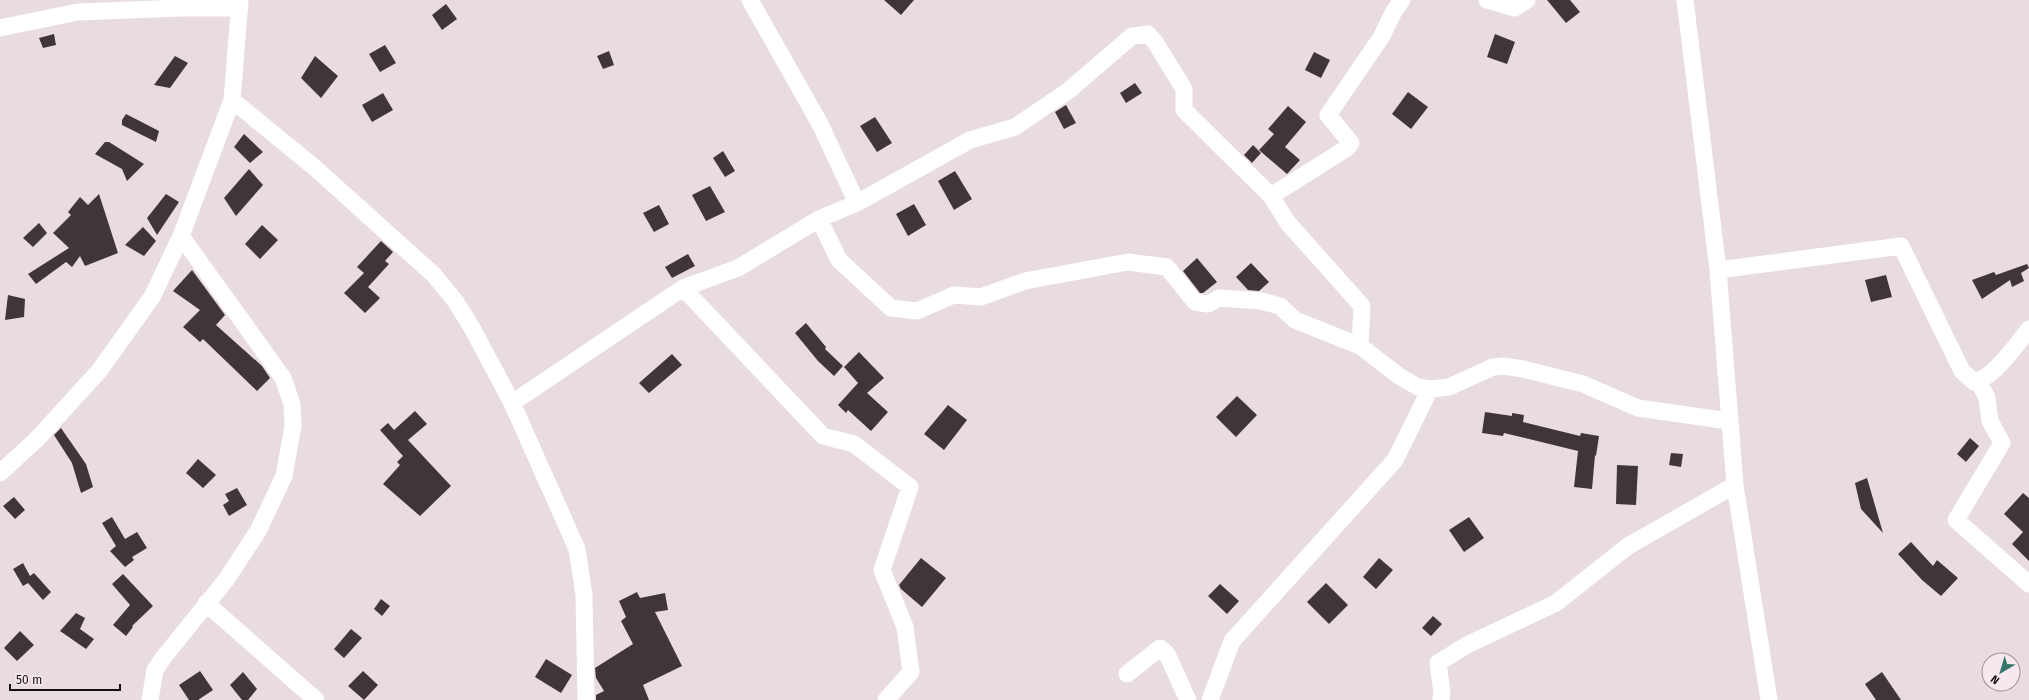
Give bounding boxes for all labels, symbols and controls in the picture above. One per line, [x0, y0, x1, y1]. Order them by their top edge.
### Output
north arrow [1981, 652, 2021, 692]
scale bar [10, 666, 120, 692]
text: N [1988, 672, 2002, 687]
text: 50 m [16, 673, 42, 687]

